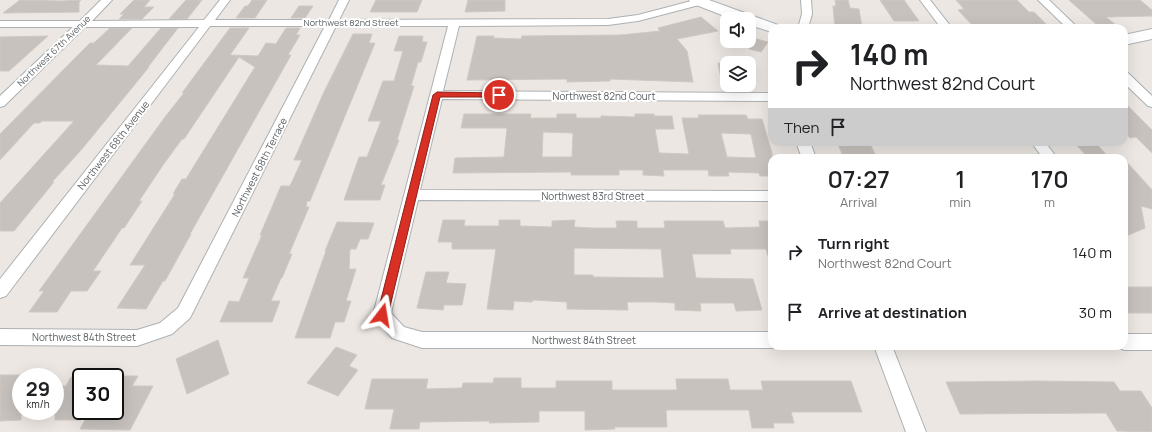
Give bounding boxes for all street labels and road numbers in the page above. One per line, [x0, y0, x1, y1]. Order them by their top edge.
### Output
street label: Northwest 67th Avenue [14, 12, 93, 89]
street label: Northwest 82nd Street [303, 16, 399, 29]
street label: Northwest 82nd Court [553, 89, 655, 103]
street label: Northwest 68th Avenue [74, 98, 152, 192]
street label: Northwest 68th Terrace [228, 115, 290, 219]
street label: Northwest 83rd Street [541, 189, 645, 203]
street label: Northwest 84th Street [32, 330, 136, 344]
street label: Northwest 84th Street [532, 333, 636, 347]

